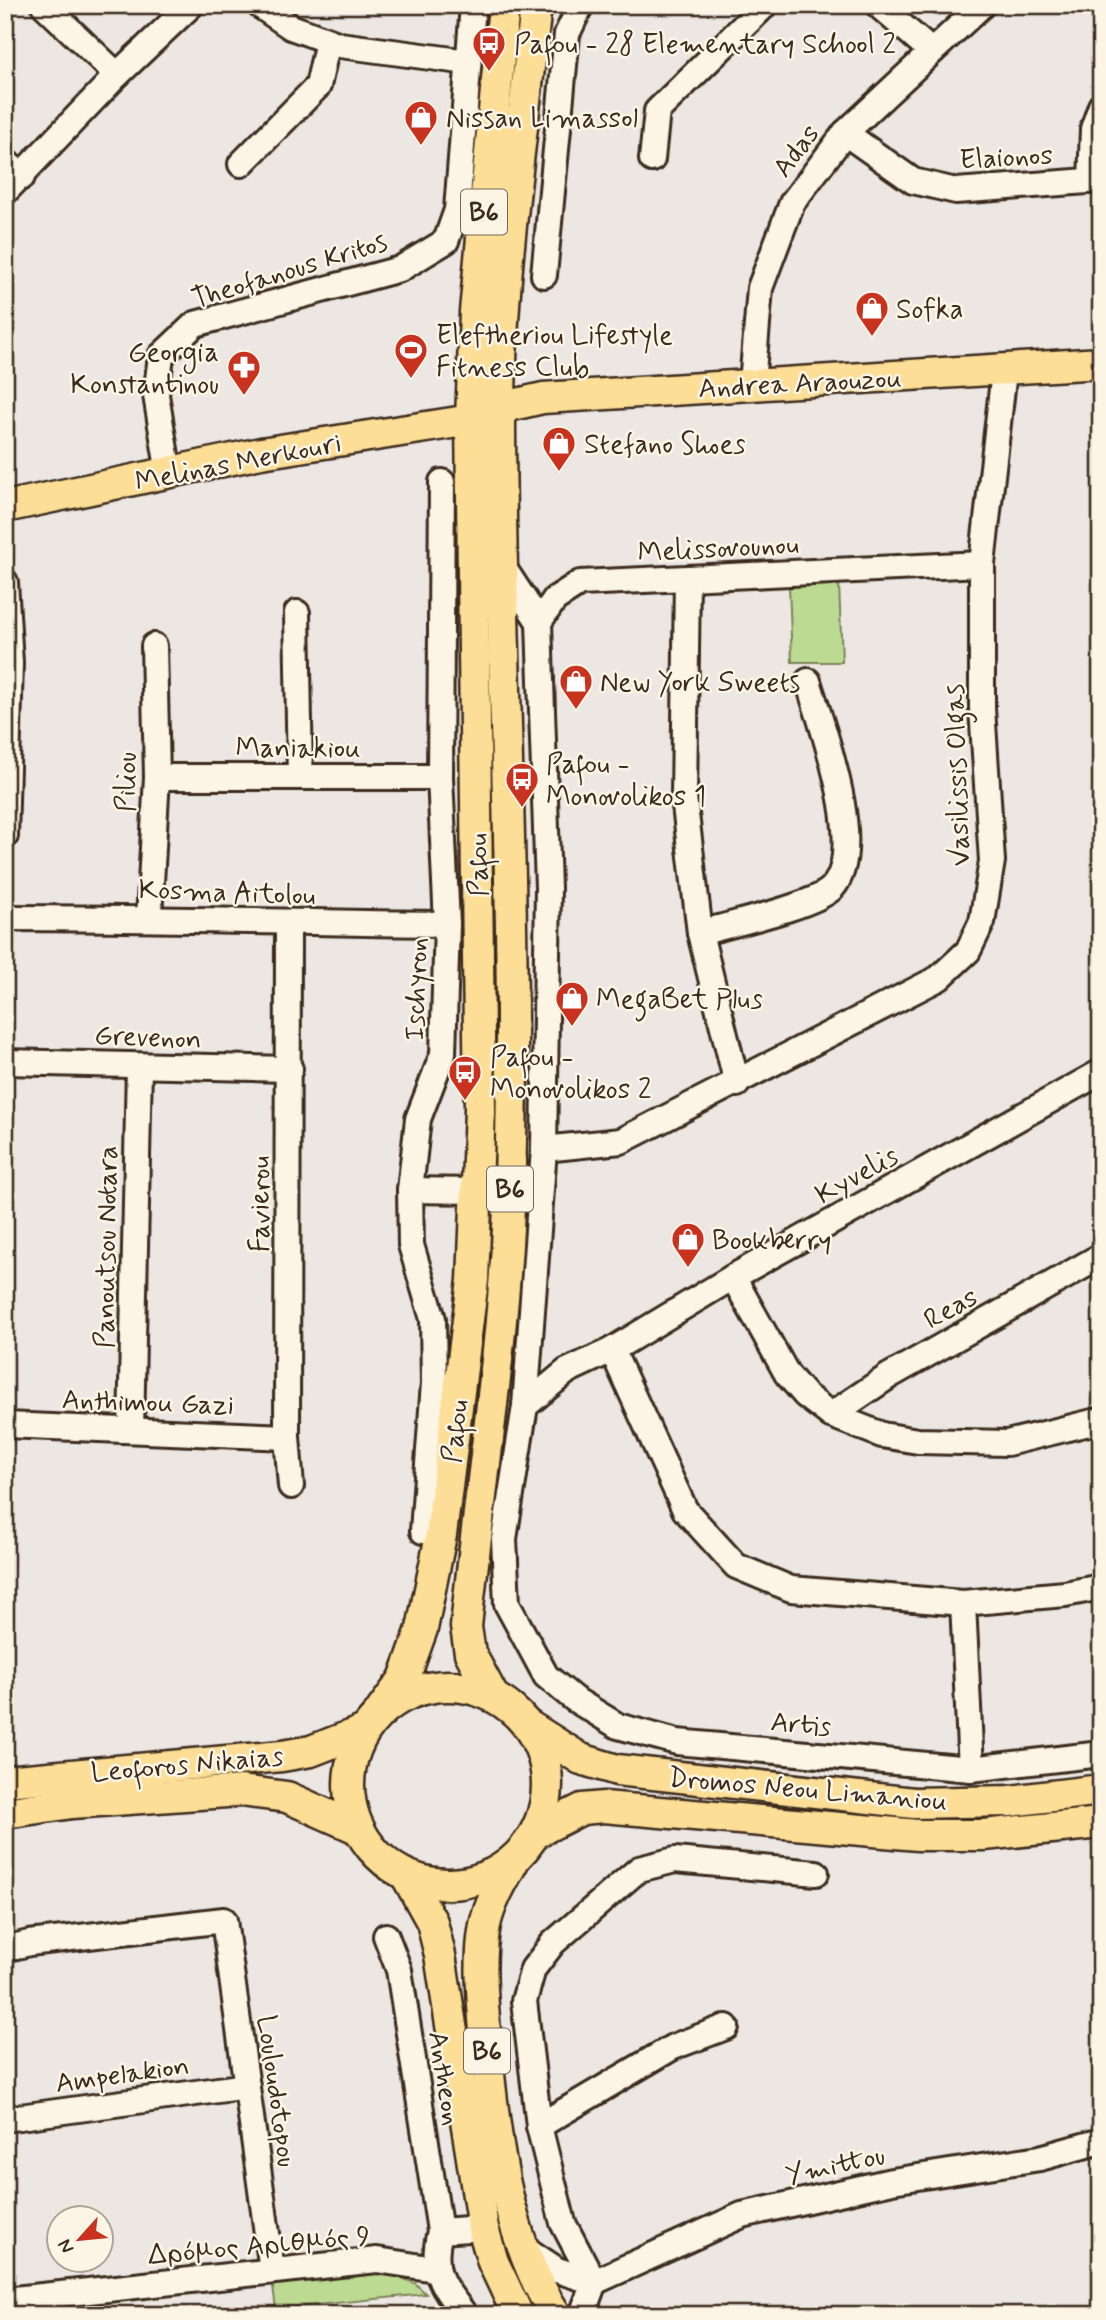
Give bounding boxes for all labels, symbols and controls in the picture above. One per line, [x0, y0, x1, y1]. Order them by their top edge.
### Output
bus stop icon: Pafou - 28 Elementary School 2 [470, 24, 508, 73]
place label: Pafou - 28 Elementary School 2 [514, 27, 896, 66]
shop icon: Nissan Limassol [402, 98, 440, 147]
place label: Nissan Limassol [446, 101, 638, 138]
street label: Adas [765, 117, 829, 186]
street label: Elaionos [959, 138, 1054, 179]
road number: B6 [461, 190, 507, 234]
street label: Theofanous Kritos [187, 224, 392, 319]
shop icon: Sofka [853, 289, 891, 338]
place label: Sofka [896, 292, 963, 329]
place label: Eleftheriou Lifestyle Fitness Club [436, 318, 673, 387]
sports icon: Eleftheriou Lifestyle Fitness Club [392, 331, 430, 380]
place label: Georgia Konstantinou [70, 335, 219, 404]
pharmacy icon: Georgia Konstantinou [225, 348, 263, 397]
street label: Andrea Araouzou [697, 361, 903, 408]
shop icon: Stefano Shoes [540, 424, 578, 473]
street label: Melinas Merkouri [132, 425, 345, 502]
place label: Stefano Shoes [584, 427, 746, 464]
street label: Melissovounou [637, 527, 800, 572]
shop icon: New York Sweets [557, 662, 595, 711]
place label: New York Sweets [600, 665, 800, 702]
street label: Vasilissis Olgas [937, 683, 983, 867]
street label: Maniakiou [235, 731, 361, 768]
place label: Pafou - Monovolikos 1 [546, 747, 706, 816]
street label: Piliou [108, 752, 147, 812]
bus stop icon: Pafou - Monovolikos 1 [503, 760, 541, 809]
street label: Pafou [460, 833, 501, 897]
street label: Kosma Aitolou [138, 872, 316, 915]
street label: Ischyron [397, 937, 438, 1042]
shop icon: MegaBet Plus [553, 979, 591, 1028]
place label: MegaBet Plus [596, 982, 763, 1022]
street label: Grevenon [94, 1018, 202, 1059]
place label: Pafou - Monovolikos 2 [490, 1040, 652, 1109]
bus stop icon: Pafou - Monovolikos 2 [446, 1053, 484, 1102]
street label: Kyvelis [809, 1138, 905, 1214]
street label: Panoutsou Notara [87, 1145, 128, 1349]
street label: Favierou [243, 1156, 280, 1252]
road number: B6 [487, 1166, 533, 1212]
shop icon: Bookberry [669, 1220, 707, 1269]
place label: Bookberry [712, 1223, 832, 1260]
street label: Reas [918, 1279, 985, 1339]
street label: Anthimou Gazi [61, 1382, 235, 1425]
street label: Pafou [434, 1397, 481, 1465]
street label: Artis [769, 1704, 833, 1747]
street label: Leoforos Nikaias [89, 1739, 285, 1794]
street label: Dromos Neou Limaniou [667, 1760, 949, 1821]
street label: Louloudotopou [247, 2013, 304, 2170]
street label: Antheon [418, 2028, 469, 2128]
road number: B6 [464, 2028, 510, 2074]
street label: Ampelakion [53, 2048, 192, 2103]
street label: Ymittou [782, 2138, 889, 2195]
north arrow [46, 2204, 116, 2274]
street label: Δρόμος Αριθμός 9 [147, 2218, 372, 2275]
text: N [52, 2235, 80, 2257]

